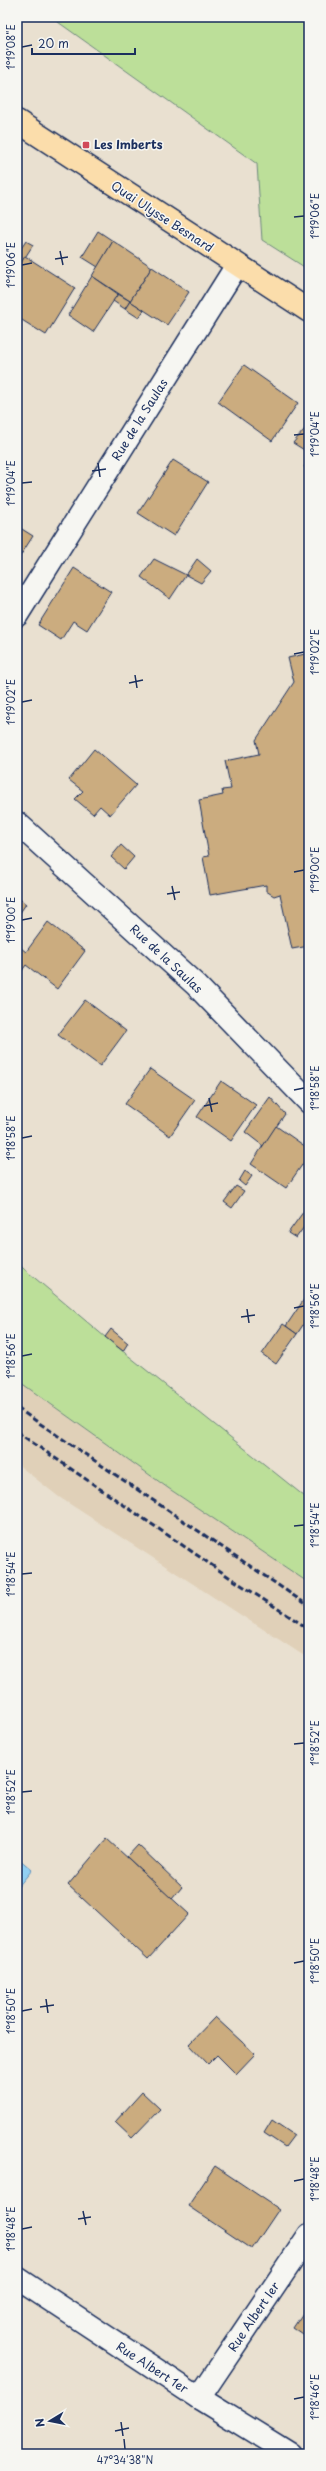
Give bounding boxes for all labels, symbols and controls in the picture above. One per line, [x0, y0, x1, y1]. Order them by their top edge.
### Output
text: 1°19'08"E [3, 24, 18, 70]
scale bar [32, 30, 135, 56]
text: 20 m [38, 34, 69, 52]
place label: Les Imberts [94, 135, 163, 153]
marker: Les Imberts [81, 140, 91, 150]
street label: Quai Ulysse Besnard [108, 176, 217, 256]
text: 1°19'06"E [307, 193, 322, 239]
text: 1°19'06"E [3, 242, 18, 288]
street label: Rue de la Saulas [107, 375, 172, 464]
text: 1°19'04"E [307, 411, 322, 457]
text: 1°19'04"E [3, 460, 18, 506]
text: 1°19'02"E [307, 629, 322, 675]
text: 1°19'02"E [3, 679, 18, 725]
text: 1°19'00"E [307, 847, 322, 893]
text: 1°19'00"E [3, 897, 18, 943]
street label: Rue de la Saulas [126, 920, 207, 997]
text: 1°18'58"E [307, 1065, 322, 1111]
text: 1°18'58"E [3, 1115, 18, 1161]
text: 1°18'56"E [307, 1283, 322, 1329]
text: 1°18'56"E [3, 1333, 18, 1379]
text: 1°18'54"E [307, 1502, 322, 1548]
text: 1°18'54"E [3, 1551, 18, 1597]
text: 1°18'52"E [307, 1720, 322, 1766]
text: 1°18'52"E [3, 1769, 18, 1815]
text: 1°18'50"E [307, 1938, 322, 1984]
text: 1°18'50"E [3, 1988, 18, 2034]
text: 1°18'48"E [307, 2156, 322, 2202]
text: 1°18'48"E [3, 2206, 18, 2252]
street label: Rue Albert Ier [223, 2277, 284, 2355]
street label: Rue Albert 1er [113, 2337, 192, 2397]
text: 1°18'46"E [307, 2374, 322, 2420]
north arrow [30, 2401, 70, 2441]
text: N [30, 2417, 49, 2429]
text: 47°34'38"N [97, 2452, 153, 2467]

